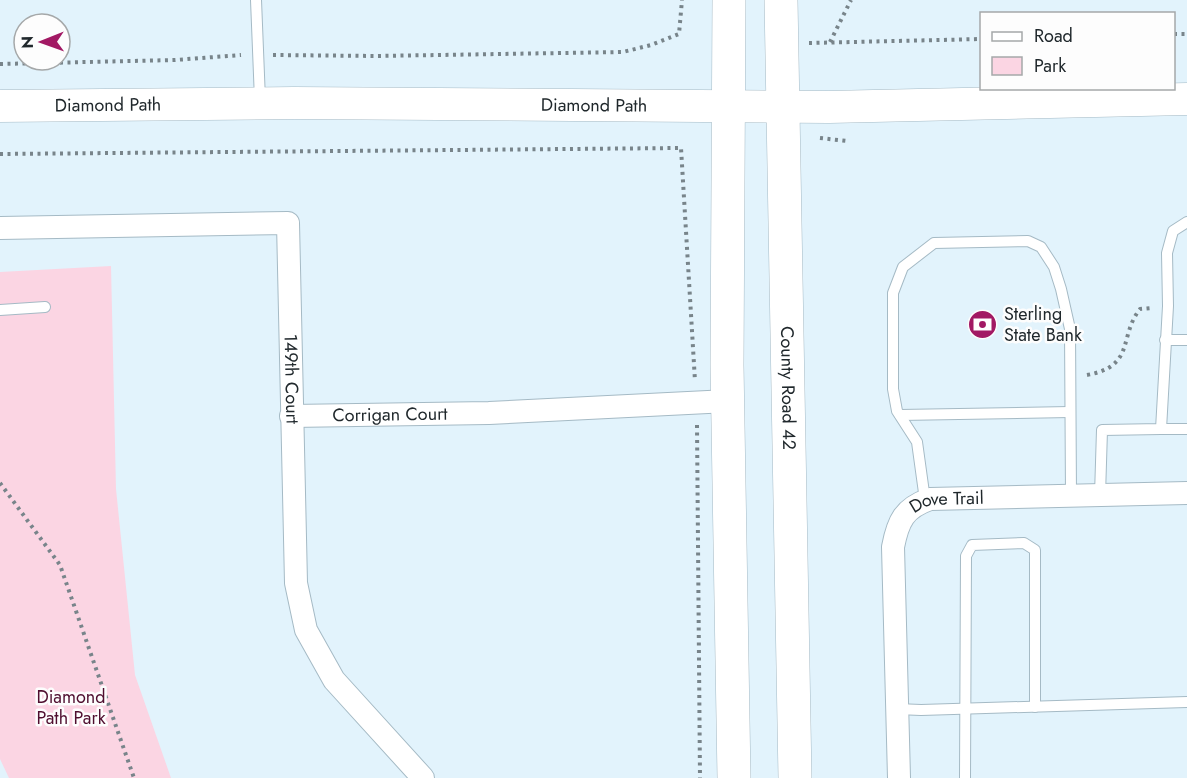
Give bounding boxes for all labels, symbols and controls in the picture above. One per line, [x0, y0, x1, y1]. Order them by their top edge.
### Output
north arrow [12, 12, 72, 72]
legend [980, 12, 1175, 90]
text: Road [1034, 23, 1073, 49]
text: N [16, 36, 39, 49]
text: Park [1034, 53, 1066, 79]
street label: Diamond Path [55, 91, 161, 118]
street label: Diamond Path [541, 92, 647, 119]
place label: Sterling State Bank [1004, 301, 1082, 348]
bank icon: Sterling State Bank [967, 308, 999, 340]
street label: County Road 42 [774, 326, 802, 450]
street label: 149th Court [277, 333, 305, 425]
street label: Corrigan Court [332, 401, 448, 428]
street label: Dove Trail [904, 485, 984, 519]
park label: Diamond Path Park [36, 684, 106, 731]

